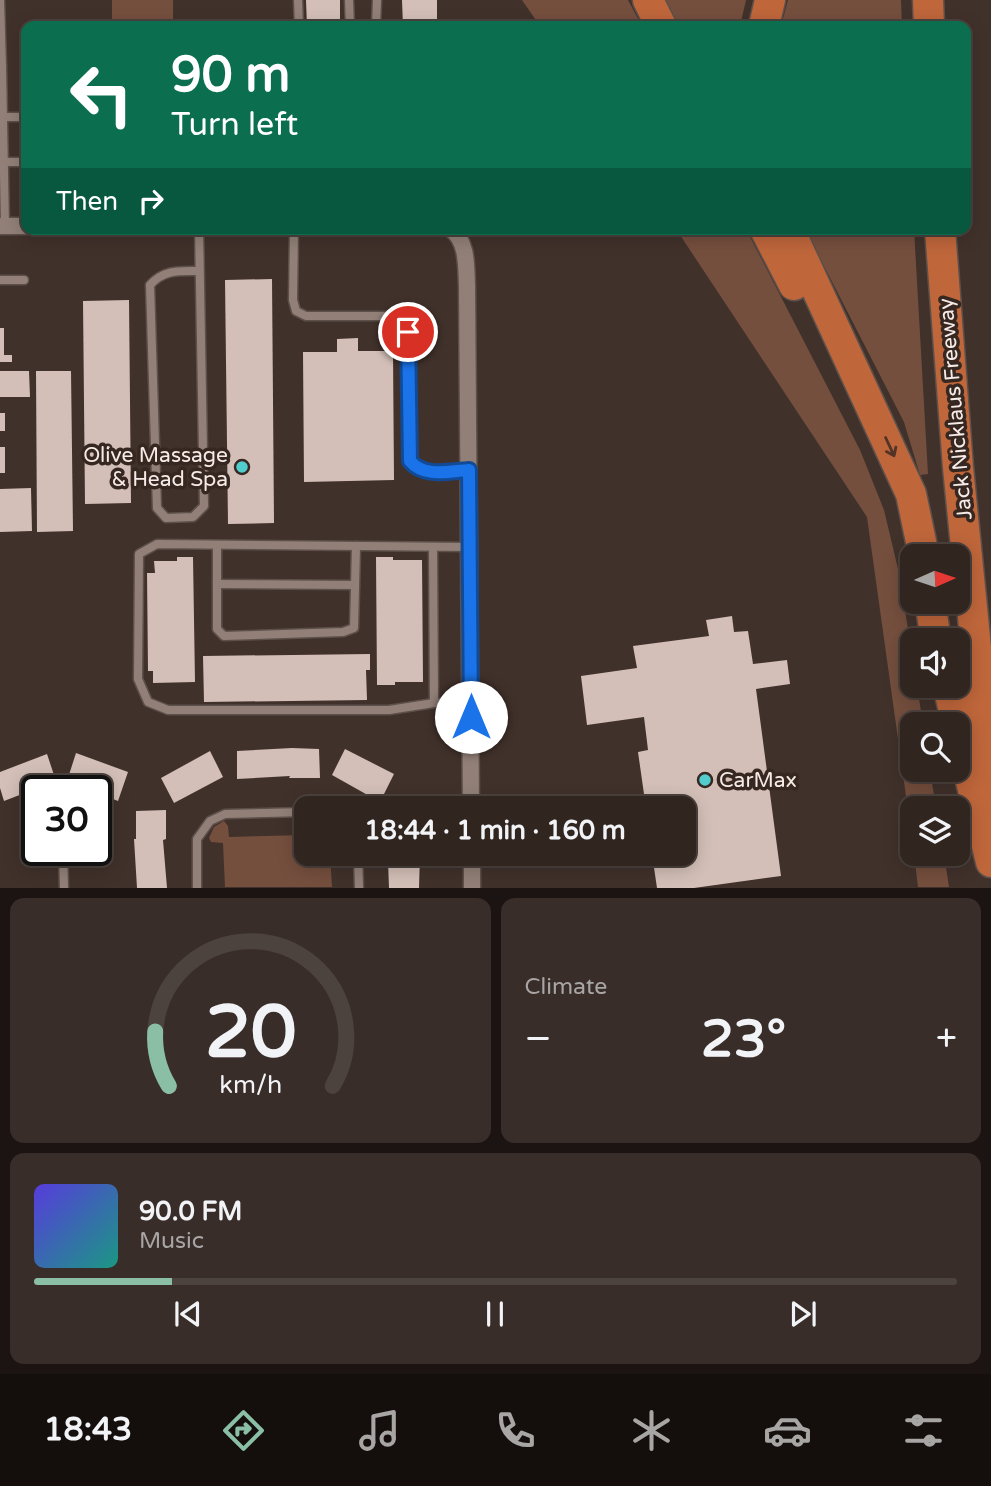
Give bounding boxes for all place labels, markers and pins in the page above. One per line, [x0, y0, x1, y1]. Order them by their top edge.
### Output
pin [378, 302, 438, 362]
place label: Olive Massage & Head Spa [83, 443, 228, 492]
marker: Olive Massage & Head Spa [234, 459, 250, 475]
place label: CarMax [719, 768, 797, 793]
marker: CarMax [697, 772, 713, 788]

